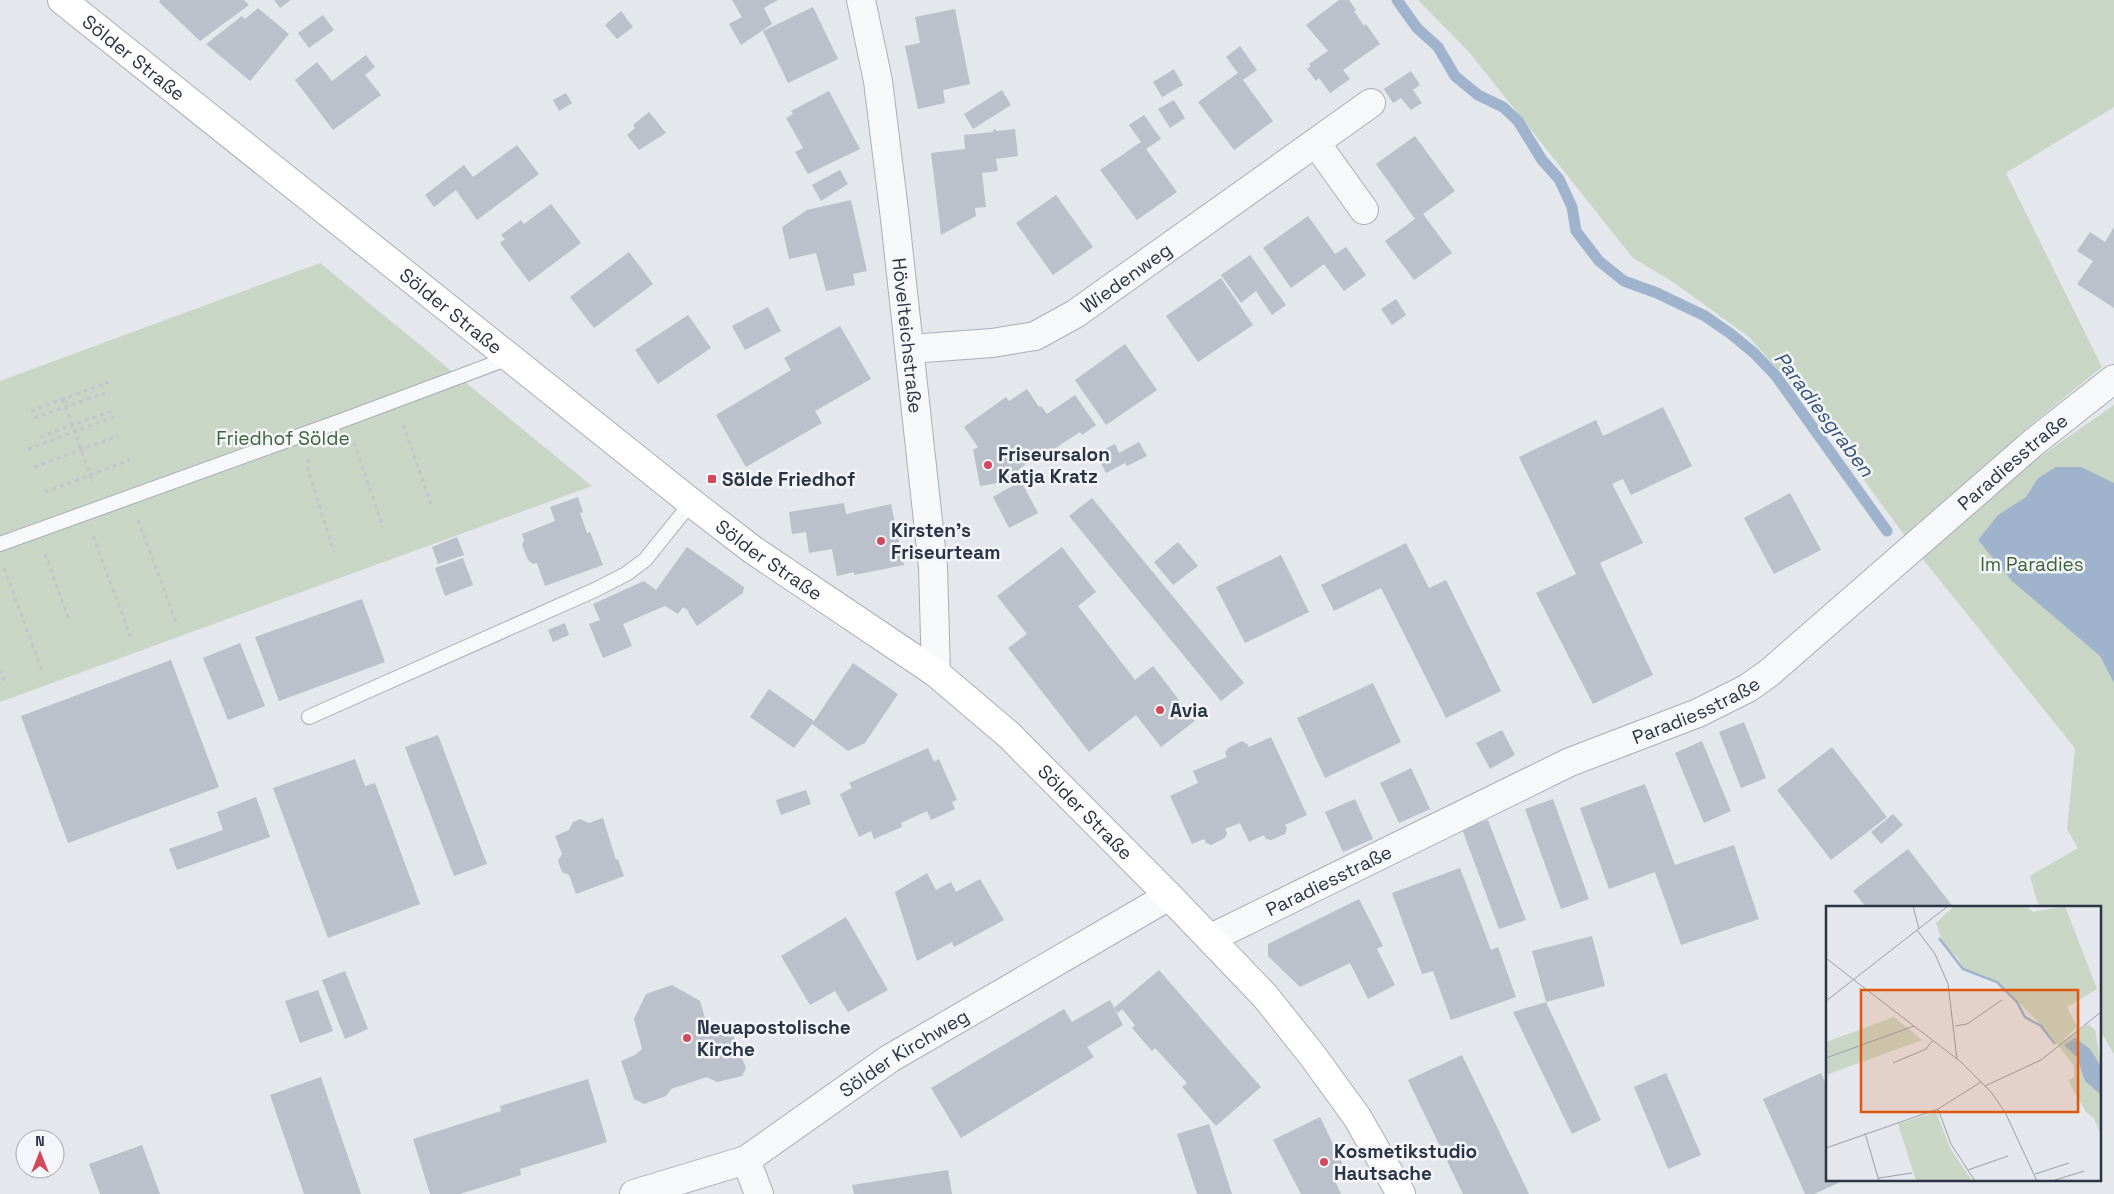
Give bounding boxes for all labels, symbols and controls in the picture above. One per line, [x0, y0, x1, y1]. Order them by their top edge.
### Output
street label: Sölder Straße [77, 9, 191, 106]
street label: Wiedenweg [1075, 237, 1176, 319]
street label: Hövelteichstraße [887, 256, 929, 415]
street label: Sölder Straße [394, 262, 508, 360]
water label: Paradiesgraben [1768, 346, 1880, 482]
street label: Paradiesstraße [1952, 408, 2073, 516]
park label: Friedhof Sölde [216, 426, 350, 451]
place label: Friseursalon Katja Kratz [998, 442, 1110, 489]
marker: Friseursalon Katja Kratz [982, 459, 994, 471]
place label: Sölde Friedhof [722, 467, 855, 492]
marker: Sölde Friedhof [706, 473, 718, 485]
street label: Sölder Straße [711, 513, 827, 606]
place label: Kirsten's Friseurteam [891, 518, 1000, 565]
marker: Kirsten's Friseurteam [875, 535, 887, 547]
park label: Im Paradies [1980, 552, 2084, 577]
street label: Paradiesstraße [1629, 671, 1765, 750]
place label: Avia [1170, 698, 1208, 723]
marker: Avia [1154, 704, 1166, 716]
street label: Sölder Straße [1033, 759, 1138, 865]
street label: Paradiesstraße [1261, 839, 1396, 922]
inset map [1826, 906, 2102, 1182]
street label: Sölder Kirchweg [834, 1003, 973, 1103]
place label: Neuapostolische Kirche [697, 1015, 851, 1062]
marker: Neuapostolische Kirche [681, 1032, 693, 1044]
north arrow [15, 1129, 65, 1179]
text: N [35, 1132, 45, 1150]
place label: Kosmetikstudio Hautsache [1334, 1139, 1477, 1186]
marker: Kosmetikstudio Hautsache [1318, 1156, 1330, 1168]

